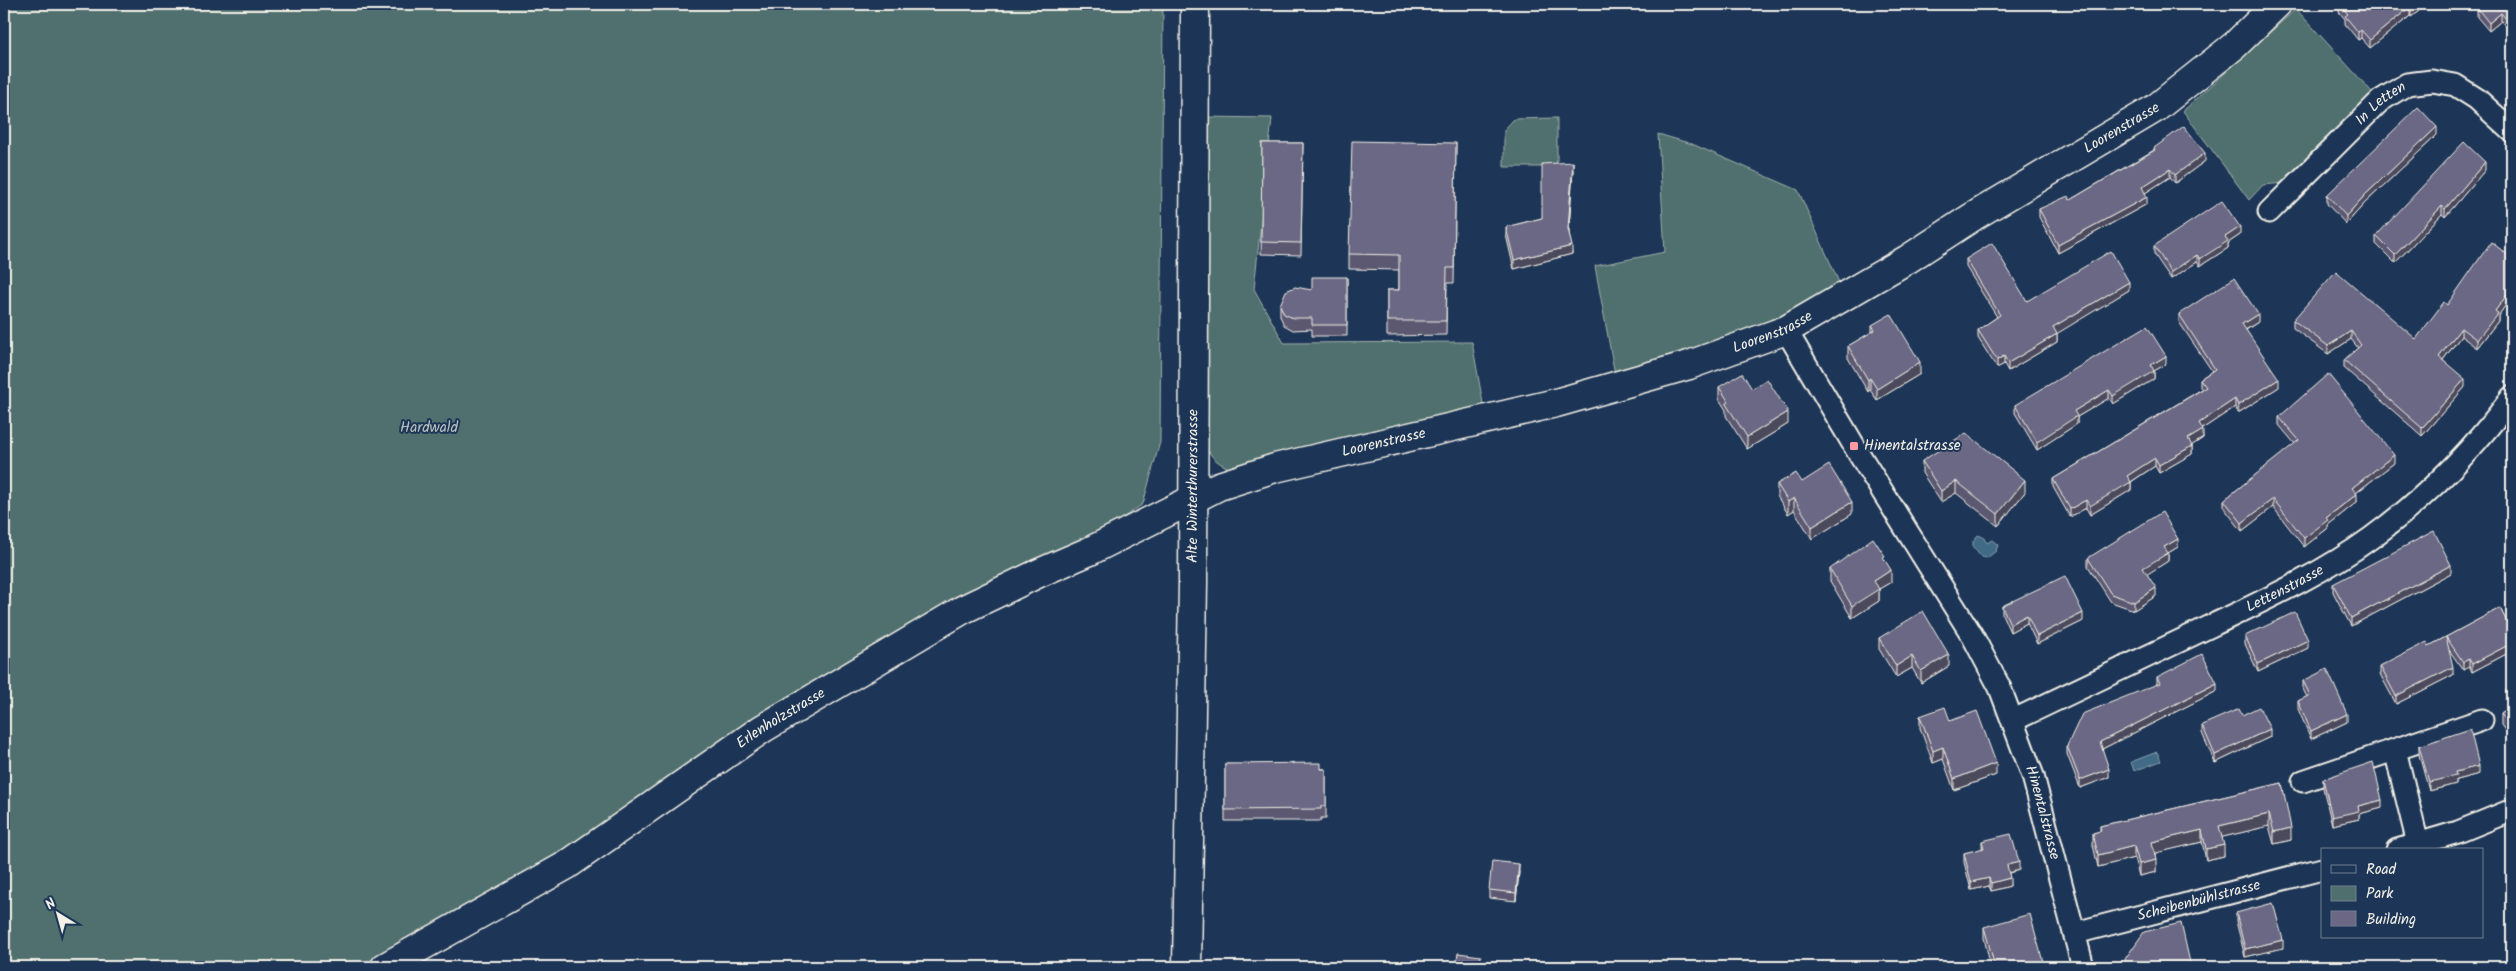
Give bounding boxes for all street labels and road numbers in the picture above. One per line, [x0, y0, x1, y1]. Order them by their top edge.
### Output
street label: In Letten [2350, 75, 2411, 131]
street label: Loorenstrasse [2079, 96, 2165, 160]
street label: Loorenstrasse [1729, 305, 1818, 360]
street label: Alte Winterthurerstrasse [1181, 409, 1206, 563]
street label: Loorenstrasse [1340, 421, 1428, 464]
street label: Lettenstrasse [2242, 559, 2329, 619]
street label: Erlenholzstrasse [731, 682, 830, 755]
street label: Hinentalstrasse [2018, 762, 2066, 863]
street label: Scheibenbühlstrasse [2135, 873, 2263, 928]

